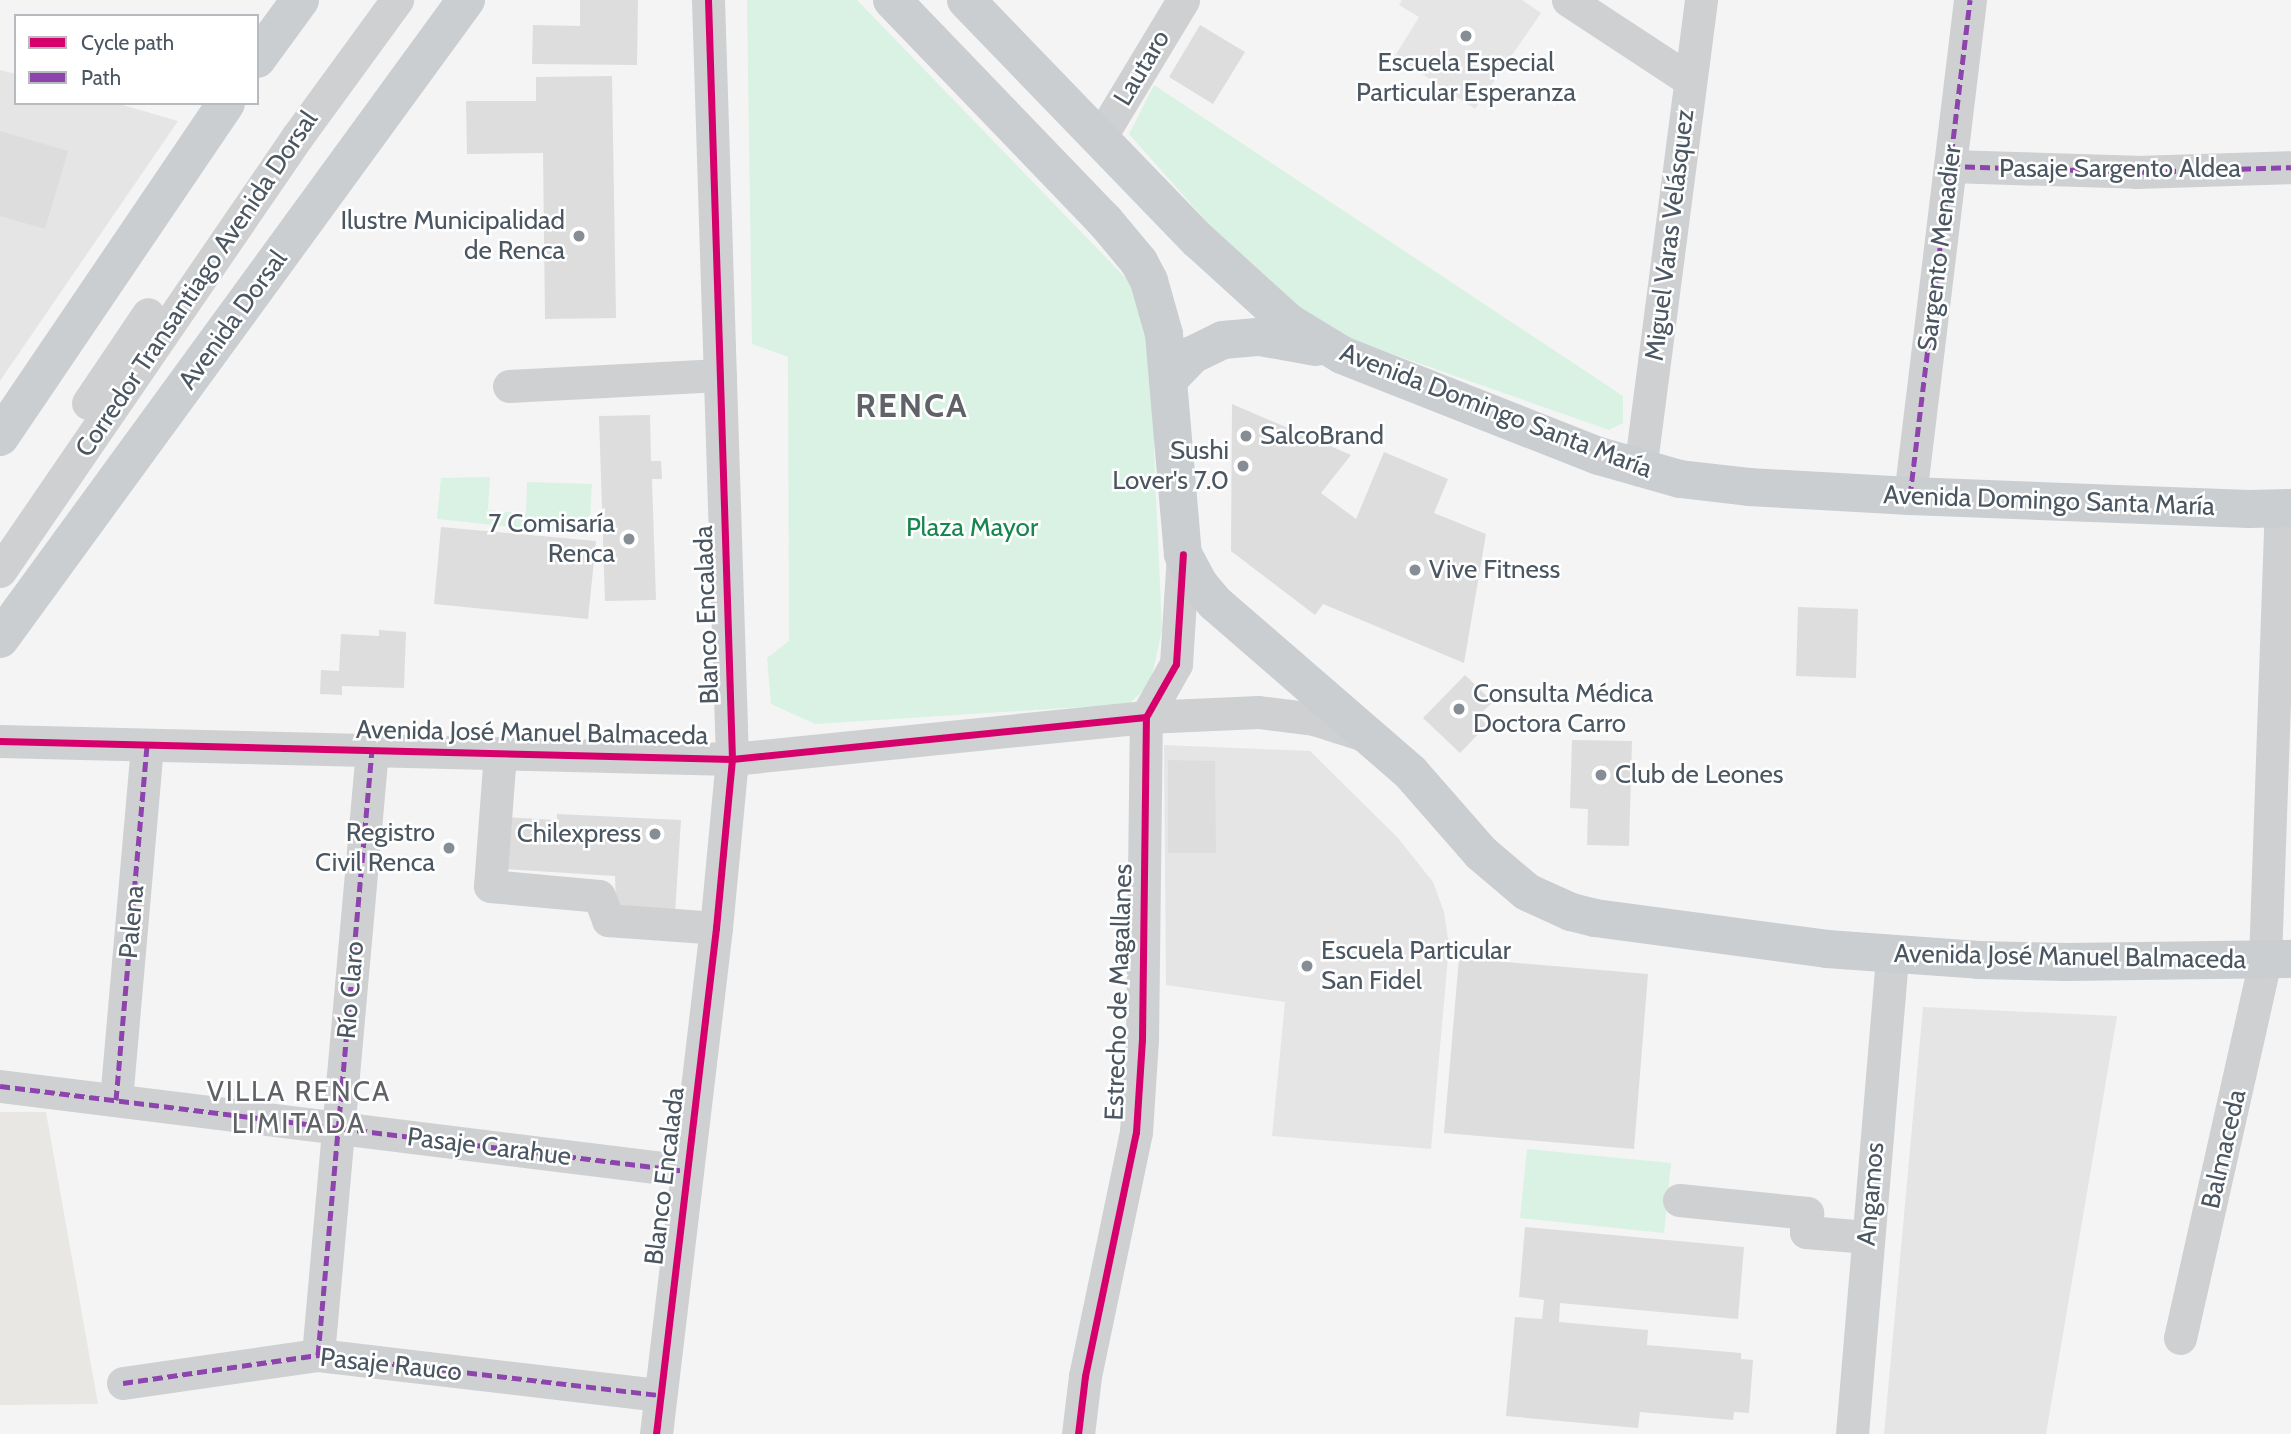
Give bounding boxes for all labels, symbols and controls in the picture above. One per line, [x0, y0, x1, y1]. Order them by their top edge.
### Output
legend [14, 14, 259, 105]
street label: Lautaro [1107, 25, 1177, 111]
marker: Escuela Especial Particular Esperanza [1458, 28, 1474, 44]
text: Cycle path [81, 30, 174, 55]
place label: Escuela Especial Particular Esperanza [1356, 47, 1576, 108]
text: Path [81, 65, 121, 90]
street label: Corredor Transantiago Avenida Dorsal [69, 105, 325, 463]
street label: Miguel Varas Velásquez [1639, 107, 1701, 363]
street label: Sargento Menadier [1912, 143, 1968, 353]
street label: Pasaje Sargento Aldea [1999, 153, 2241, 185]
place label: Ilustre Municipalidad de Renca [341, 205, 565, 266]
marker: Ilustre Municipalidad de Renca [571, 228, 587, 244]
street label: Avenida Dorsal [172, 244, 294, 396]
street label: Avenida Domingo Santa María [1336, 337, 1656, 485]
district label: RENCA [856, 386, 968, 426]
place label: SalcoBrand [1260, 420, 1384, 452]
marker: SalcoBrand [1238, 428, 1254, 444]
place label: Sushi Lover's 7.0 [1112, 435, 1229, 496]
marker: Sushi Lover's 7.0 [1235, 458, 1251, 474]
street label: Avenida Domingo Santa María [1883, 480, 2215, 522]
place label: 7 Comisaría Renca [488, 508, 615, 570]
park label: Plaza Mayor [906, 512, 1038, 544]
street label: Blanco Encalada [688, 525, 726, 705]
marker: 7 Comisaría Renca [621, 531, 637, 547]
place label: Vive Fitness [1429, 554, 1560, 586]
marker: Vive Fitness [1407, 562, 1423, 578]
place label: Consulta Médica Doctora Carro [1473, 678, 1653, 740]
marker: Consulta Médica Doctora Carro [1451, 701, 1467, 717]
street label: Avenida José Manuel Balmaceda [356, 714, 708, 752]
place label: Club de Leones [1615, 759, 1784, 791]
marker: Club de Leones [1593, 767, 1609, 783]
place label: Registro Civil Renca [315, 817, 435, 878]
place label: Chilexpress [517, 818, 641, 850]
marker: Chilexpress [647, 826, 663, 842]
marker: Registro Civil Renca [441, 840, 457, 856]
street label: Estrecho de Magallanes [1099, 863, 1139, 1121]
street label: Palena [113, 884, 151, 960]
place label: Escuela Particular San Fidel [1321, 935, 1511, 996]
street label: Avenida José Manuel Balmaceda [1894, 938, 2246, 976]
street label: Río Claro [331, 940, 371, 1040]
marker: Escuela Particular San Fidel [1299, 958, 1315, 974]
district label: VILLA RENCA LIMITADA [208, 1074, 390, 1140]
street label: Blanco Encalada [639, 1085, 691, 1267]
street label: Balmaceda [2195, 1086, 2253, 1212]
street label: Pasaje Carahue [405, 1121, 573, 1173]
street label: Angamos [1851, 1141, 1891, 1247]
street label: Pasaje Rauco [319, 1342, 463, 1388]

